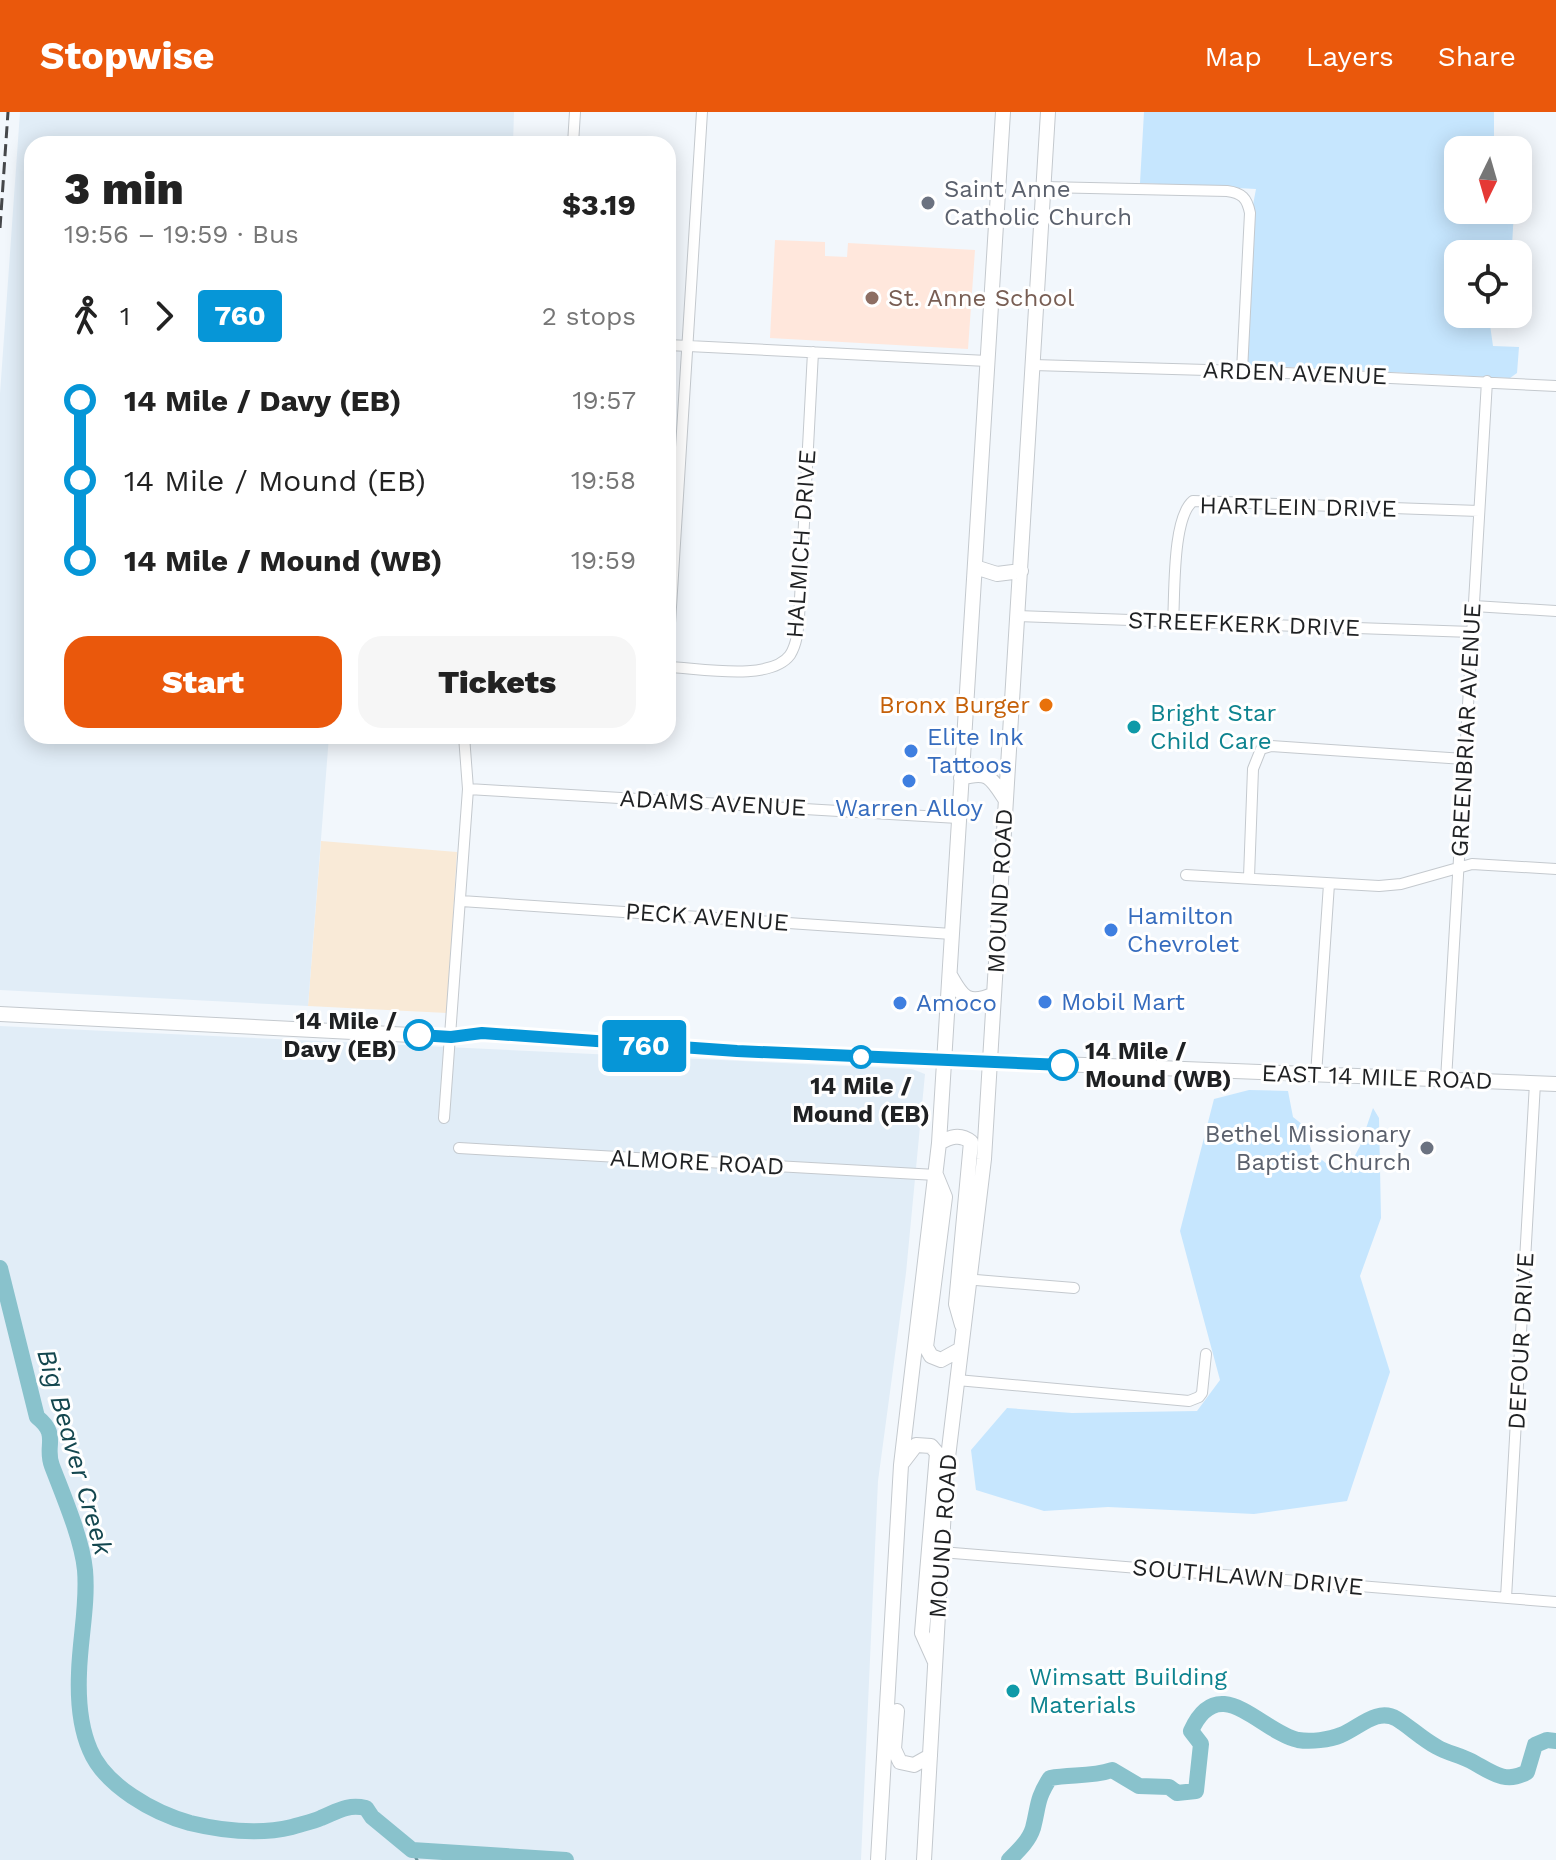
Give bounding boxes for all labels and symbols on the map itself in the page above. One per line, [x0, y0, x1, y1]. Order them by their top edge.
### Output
north arrow [1444, 136, 1532, 224]
place label: Saint Anne Catholic Church [944, 175, 1132, 231]
marker: Saint Anne Catholic Church [919, 194, 937, 212]
place label: St. Anne School [888, 284, 1075, 312]
marker: St. Anne School [863, 289, 881, 307]
street label: ARDEN AVENUE [1202, 356, 1388, 390]
street label: HALMICH DRIVE [780, 449, 822, 639]
street label: HARTLEIN DRIVE [1199, 491, 1397, 523]
street label: GREENBRIAR AVENUE [1445, 602, 1487, 858]
street label: STREEFKERK DRIVE [1127, 606, 1361, 642]
place label: Bronx Burger [879, 691, 1030, 719]
marker: Bronx Burger [1037, 696, 1055, 714]
place label: Bright Star Child Care [1150, 699, 1277, 755]
marker: Bright Star Child Care [1125, 718, 1143, 736]
place label: Elite Ink Tattoos [927, 723, 1024, 779]
marker: Elite Ink Tattoos [902, 742, 920, 760]
marker: Warren Alloy [900, 772, 918, 790]
street label: ADAMS AVENUE [619, 784, 807, 822]
place label: Warren Alloy [835, 794, 983, 822]
street label: MOUND ROAD [982, 808, 1018, 974]
street label: PECK AVENUE [624, 897, 790, 937]
place label: Hamilton Chevrolet [1127, 902, 1239, 958]
marker: Hamilton Chevrolet [1102, 921, 1120, 939]
place label: Mobil Mart [1061, 988, 1185, 1016]
place label: Amoco [916, 989, 997, 1017]
marker: Mobil Mart [1036, 993, 1054, 1011]
marker: Amoco [891, 994, 909, 1012]
place label: 14 Mile / Davy (EB) [283, 1007, 397, 1063]
marker: 14 Mile / Davy (EB) [404, 1020, 434, 1050]
line badge: 760 [598, 1020, 690, 1072]
place label: 14 Mile / Mound (WB) [1085, 1037, 1232, 1093]
marker: 14 Mile / Mound (EB) [850, 1046, 872, 1068]
marker: 14 Mile / Mound (WB) [1048, 1050, 1078, 1080]
street label: EAST 14 MILE ROAD [1261, 1059, 1493, 1095]
place label: 14 Mile / Mound (EB) [792, 1072, 930, 1128]
place label: Bethel Missionary Baptist Church [1205, 1120, 1412, 1176]
marker: Bethel Missionary Baptist Church [1418, 1139, 1436, 1157]
street label: ALMORE ROAD [609, 1143, 785, 1181]
street label: DEFOUR DRIVE [1502, 1252, 1540, 1430]
water label: Big Beaver Creek [31, 1345, 119, 1559]
street label: MOUND ROAD [923, 1453, 963, 1619]
street label: SOUTHLAWN DRIVE [1131, 1553, 1365, 1601]
place label: Wimsatt Building Materials [1029, 1663, 1227, 1719]
marker: Wimsatt Building Materials [1004, 1682, 1022, 1700]

